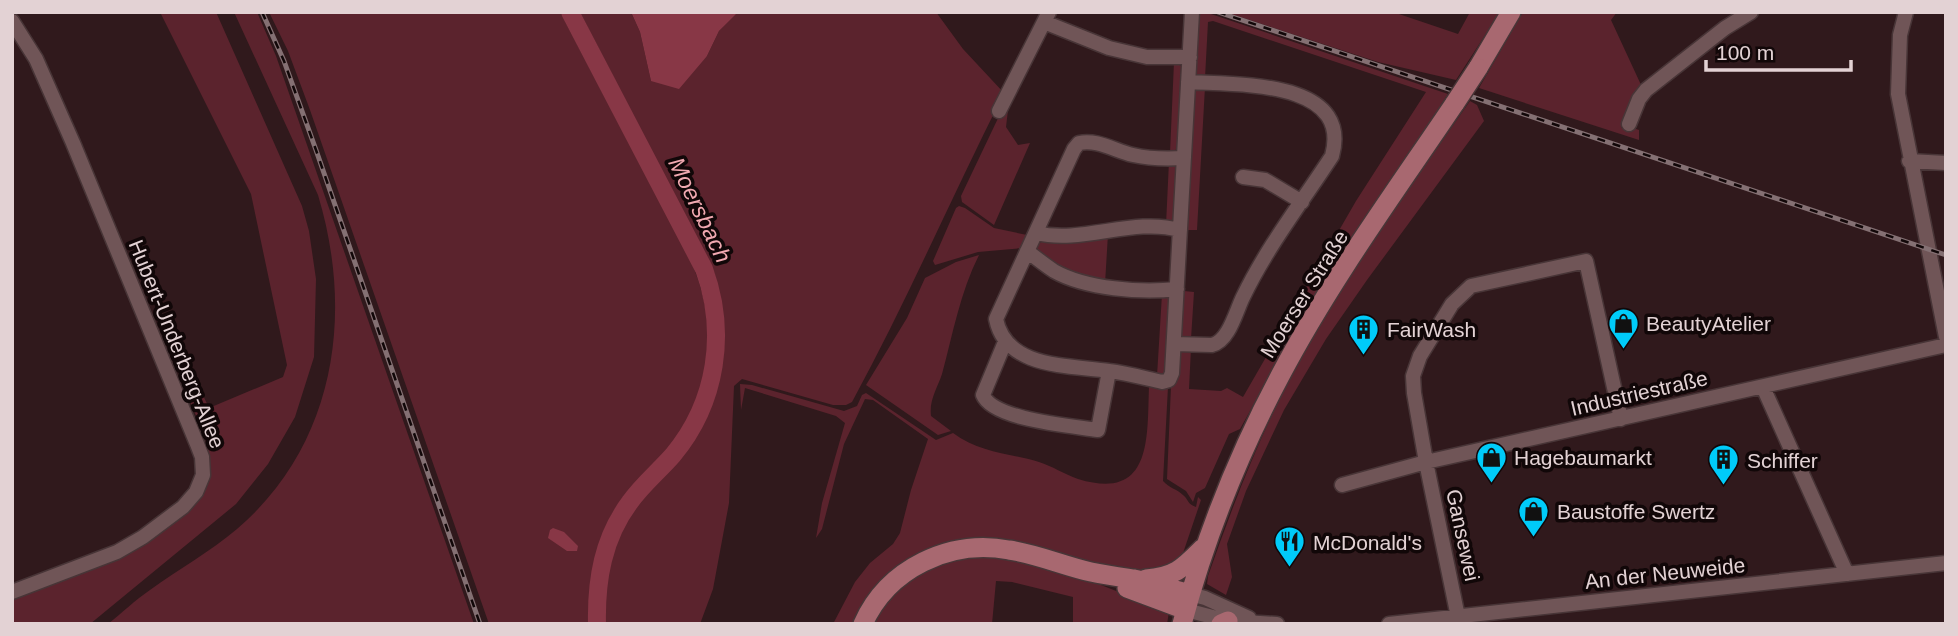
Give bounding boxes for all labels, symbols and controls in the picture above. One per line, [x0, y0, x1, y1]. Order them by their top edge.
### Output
scale bar [1706, 28, 1851, 72]
text: 100 m [1716, 41, 1774, 64]
water label: Moersbach [663, 153, 737, 267]
street label: Moerser Straße [1256, 226, 1352, 362]
street label: Hubert-Underberg-Allee [125, 236, 229, 452]
shop icon: BeautyAtelier [1606, 306, 1640, 350]
building icon: FairWash [1347, 312, 1381, 356]
place label: BeautyAtelier [1646, 312, 1771, 335]
place label: FairWash [1387, 318, 1476, 341]
street label: Industriestraße [1568, 366, 1710, 420]
shop icon: Hagebaumarkt [1474, 440, 1508, 484]
building icon: Schiffer [1707, 443, 1741, 487]
place label: Hagebaumarkt [1514, 446, 1652, 469]
place label: Schiffer [1747, 449, 1818, 472]
street label: Gansewei [1442, 487, 1484, 583]
shop icon: Baustoffe Swertz [1517, 494, 1551, 538]
place label: Baustoffe Swertz [1557, 500, 1715, 523]
restaurant icon: McDonald's [1273, 525, 1307, 569]
place label: McDonald's [1313, 531, 1422, 554]
street label: An der Neuweide [1584, 553, 1746, 593]

